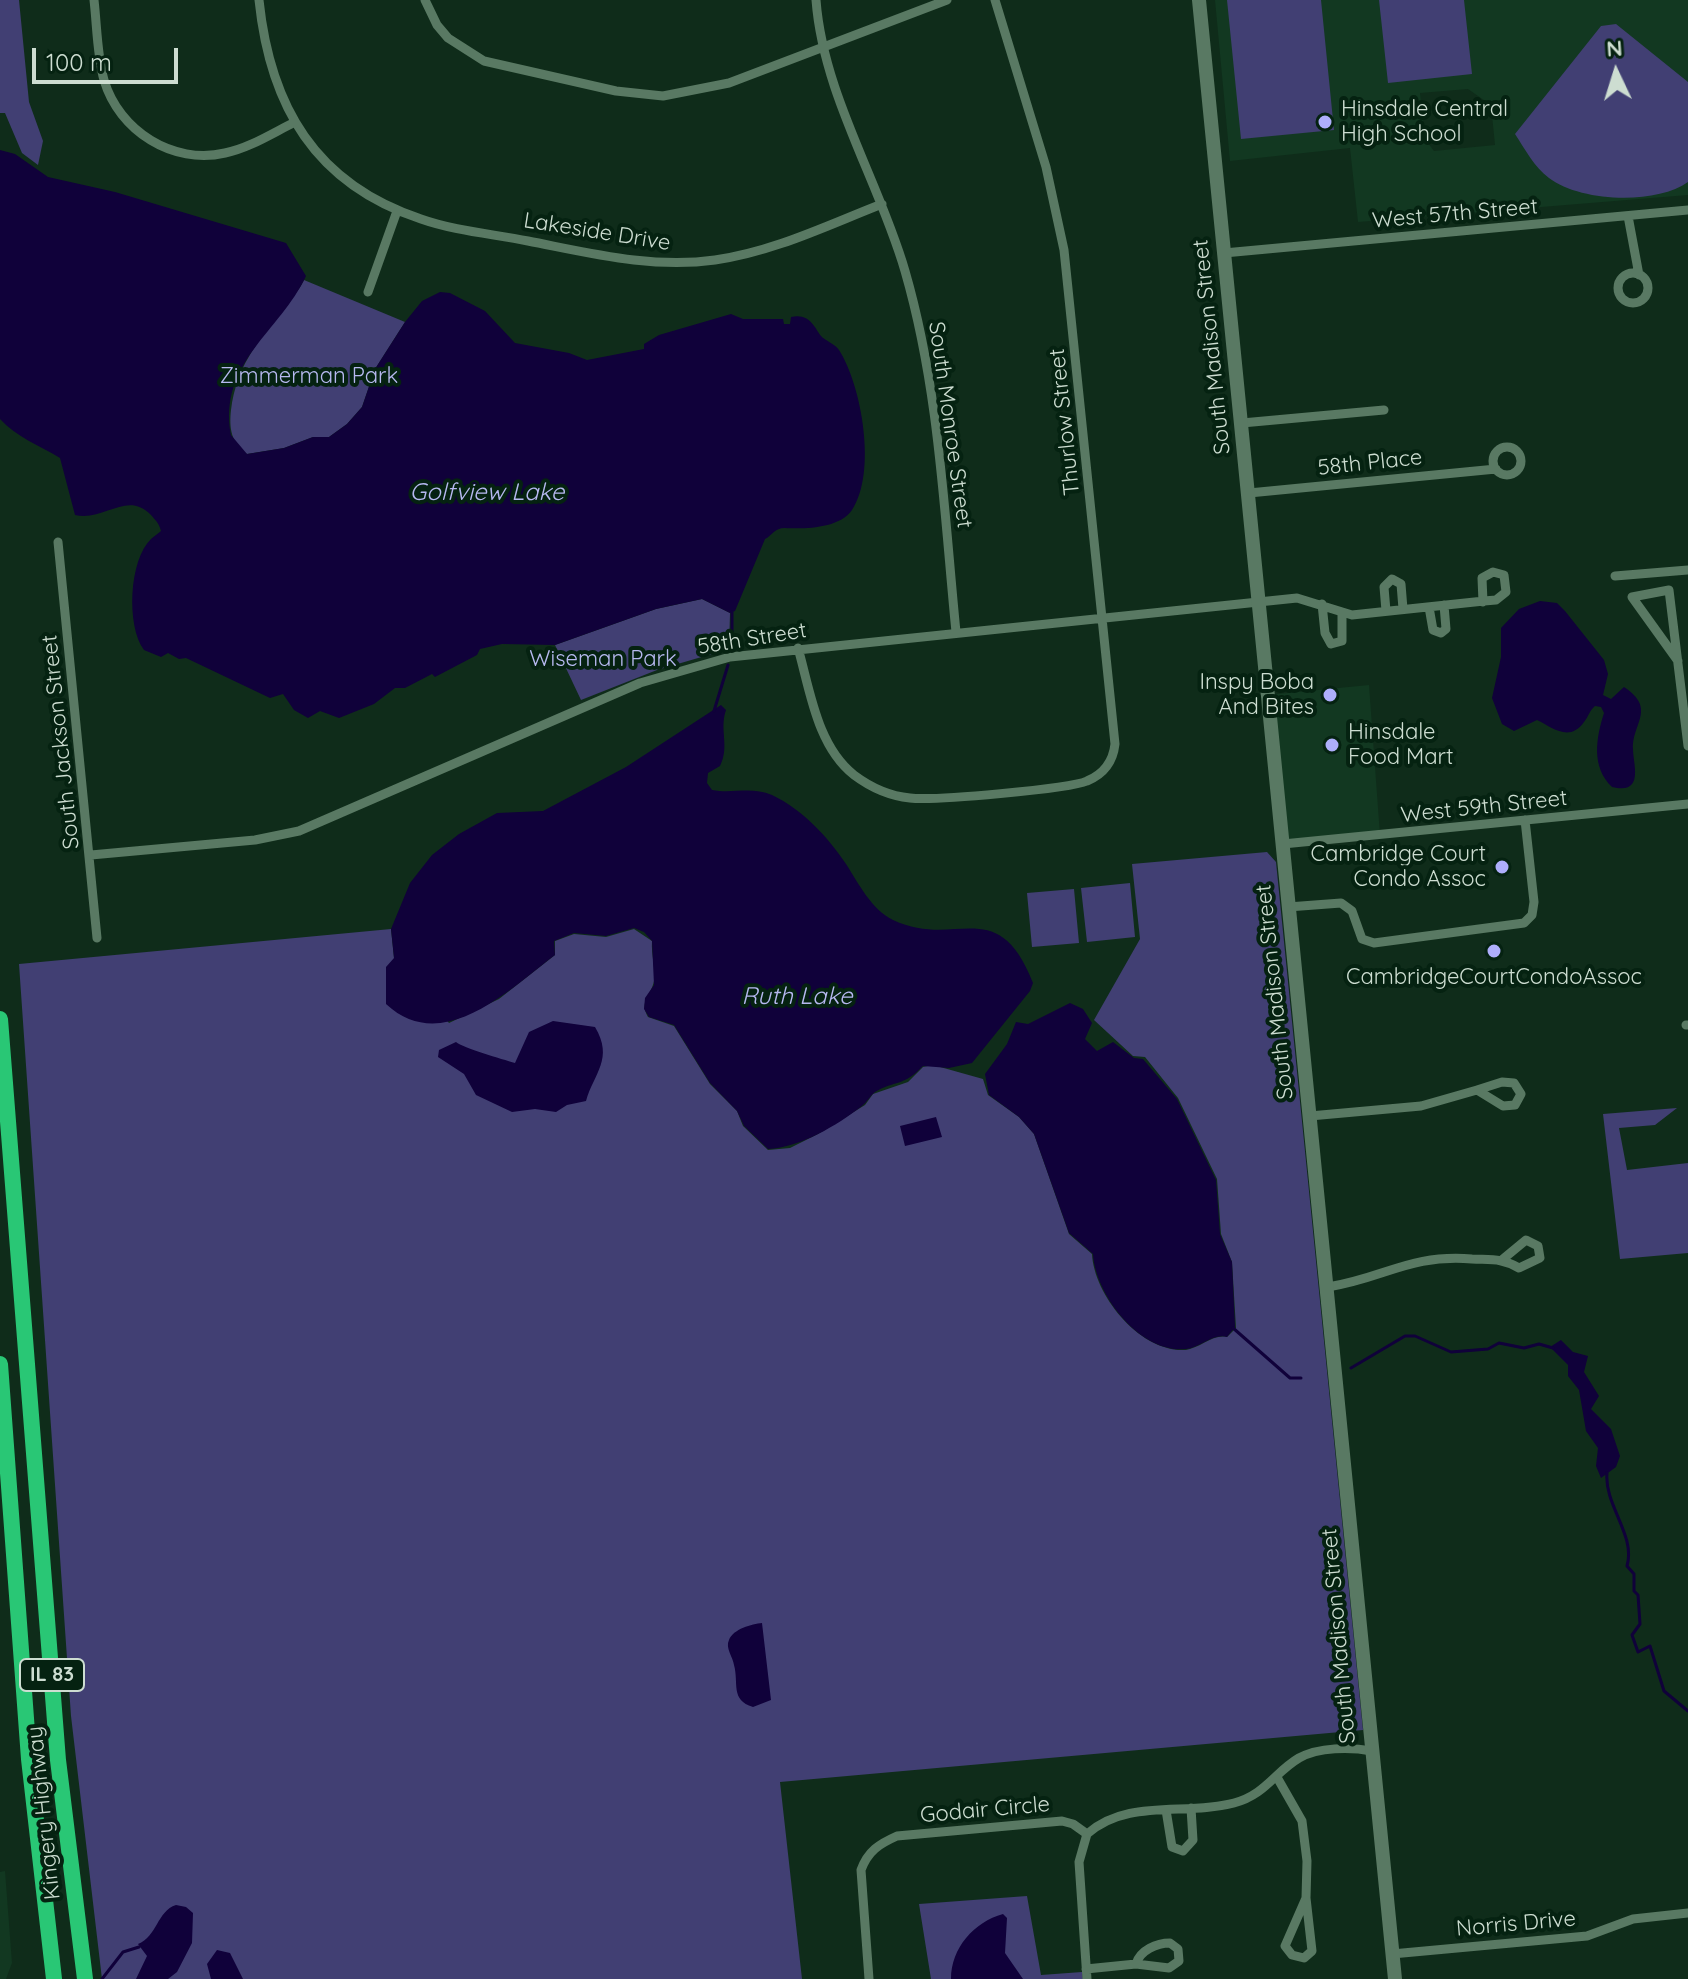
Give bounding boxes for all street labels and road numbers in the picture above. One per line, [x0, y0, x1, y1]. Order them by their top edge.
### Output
street label: West 57th Street [1371, 194, 1539, 234]
street label: Lakeside Drive [522, 207, 672, 257]
street label: South Madison Street [1188, 238, 1236, 456]
street label: South Monroe Street [922, 320, 978, 530]
street label: Thurlow Street [1044, 347, 1086, 497]
street label: 58th Place [1316, 444, 1424, 482]
street label: 58th Street [696, 617, 808, 661]
street label: South Jackson Street [37, 633, 85, 851]
street label: West 59th Street [1399, 785, 1569, 829]
street label: South Madison Street [1251, 883, 1299, 1101]
street label: South Madison Street [1316, 1527, 1362, 1745]
road number: IL 83 [20, 1659, 84, 1691]
street label: Kingery Highway [22, 1725, 66, 1901]
street label: Godair Circle [919, 1791, 1051, 1829]
street label: Norris Drive [1455, 1906, 1577, 1942]

